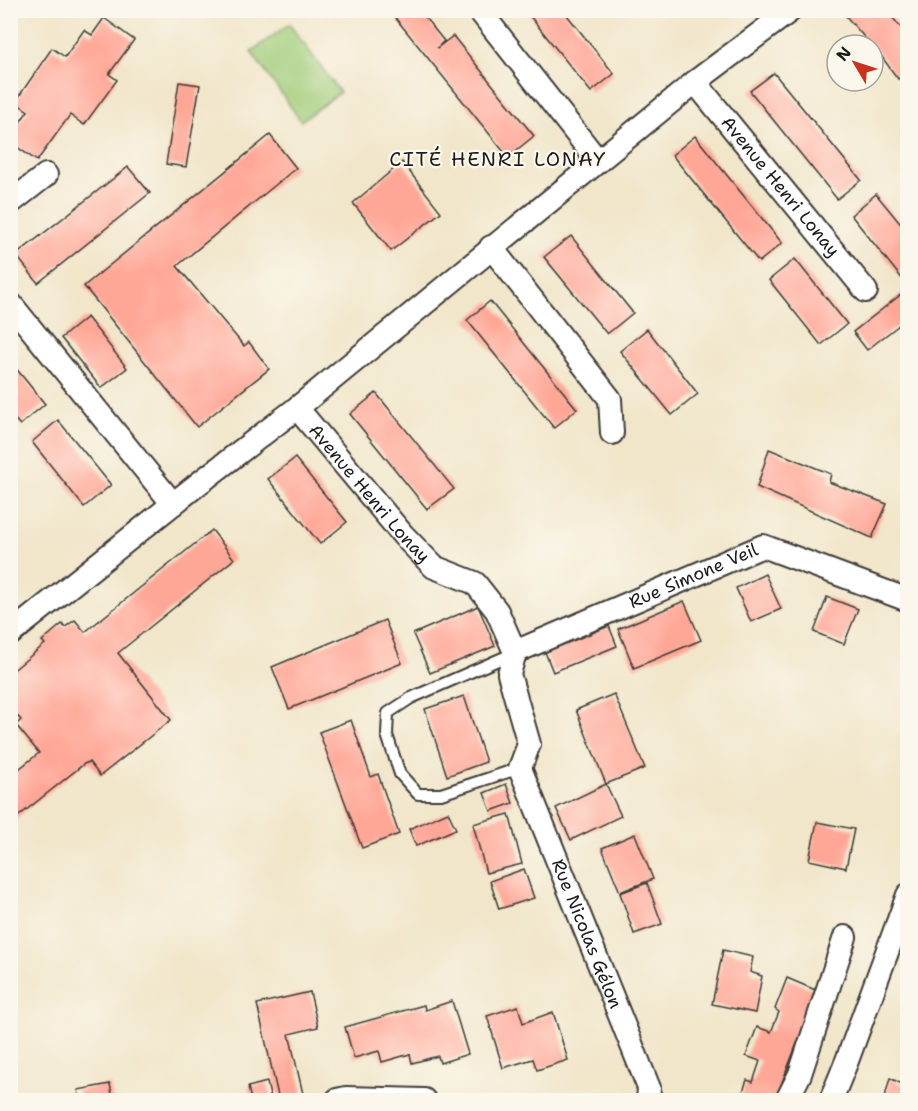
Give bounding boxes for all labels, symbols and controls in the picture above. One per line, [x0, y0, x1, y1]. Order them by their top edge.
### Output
north arrow [825, 33, 885, 93]
text: N [832, 42, 856, 65]
street label: Avenue Henri Lonay [716, 111, 845, 262]
district label: CITÉ HENRI LONAY [389, 146, 607, 172]
street label: Avenue Henri Lonay [303, 419, 435, 568]
street label: Rue Simone Veil [625, 537, 762, 614]
street label: Rue Nicolas Gélon [546, 856, 628, 1012]

